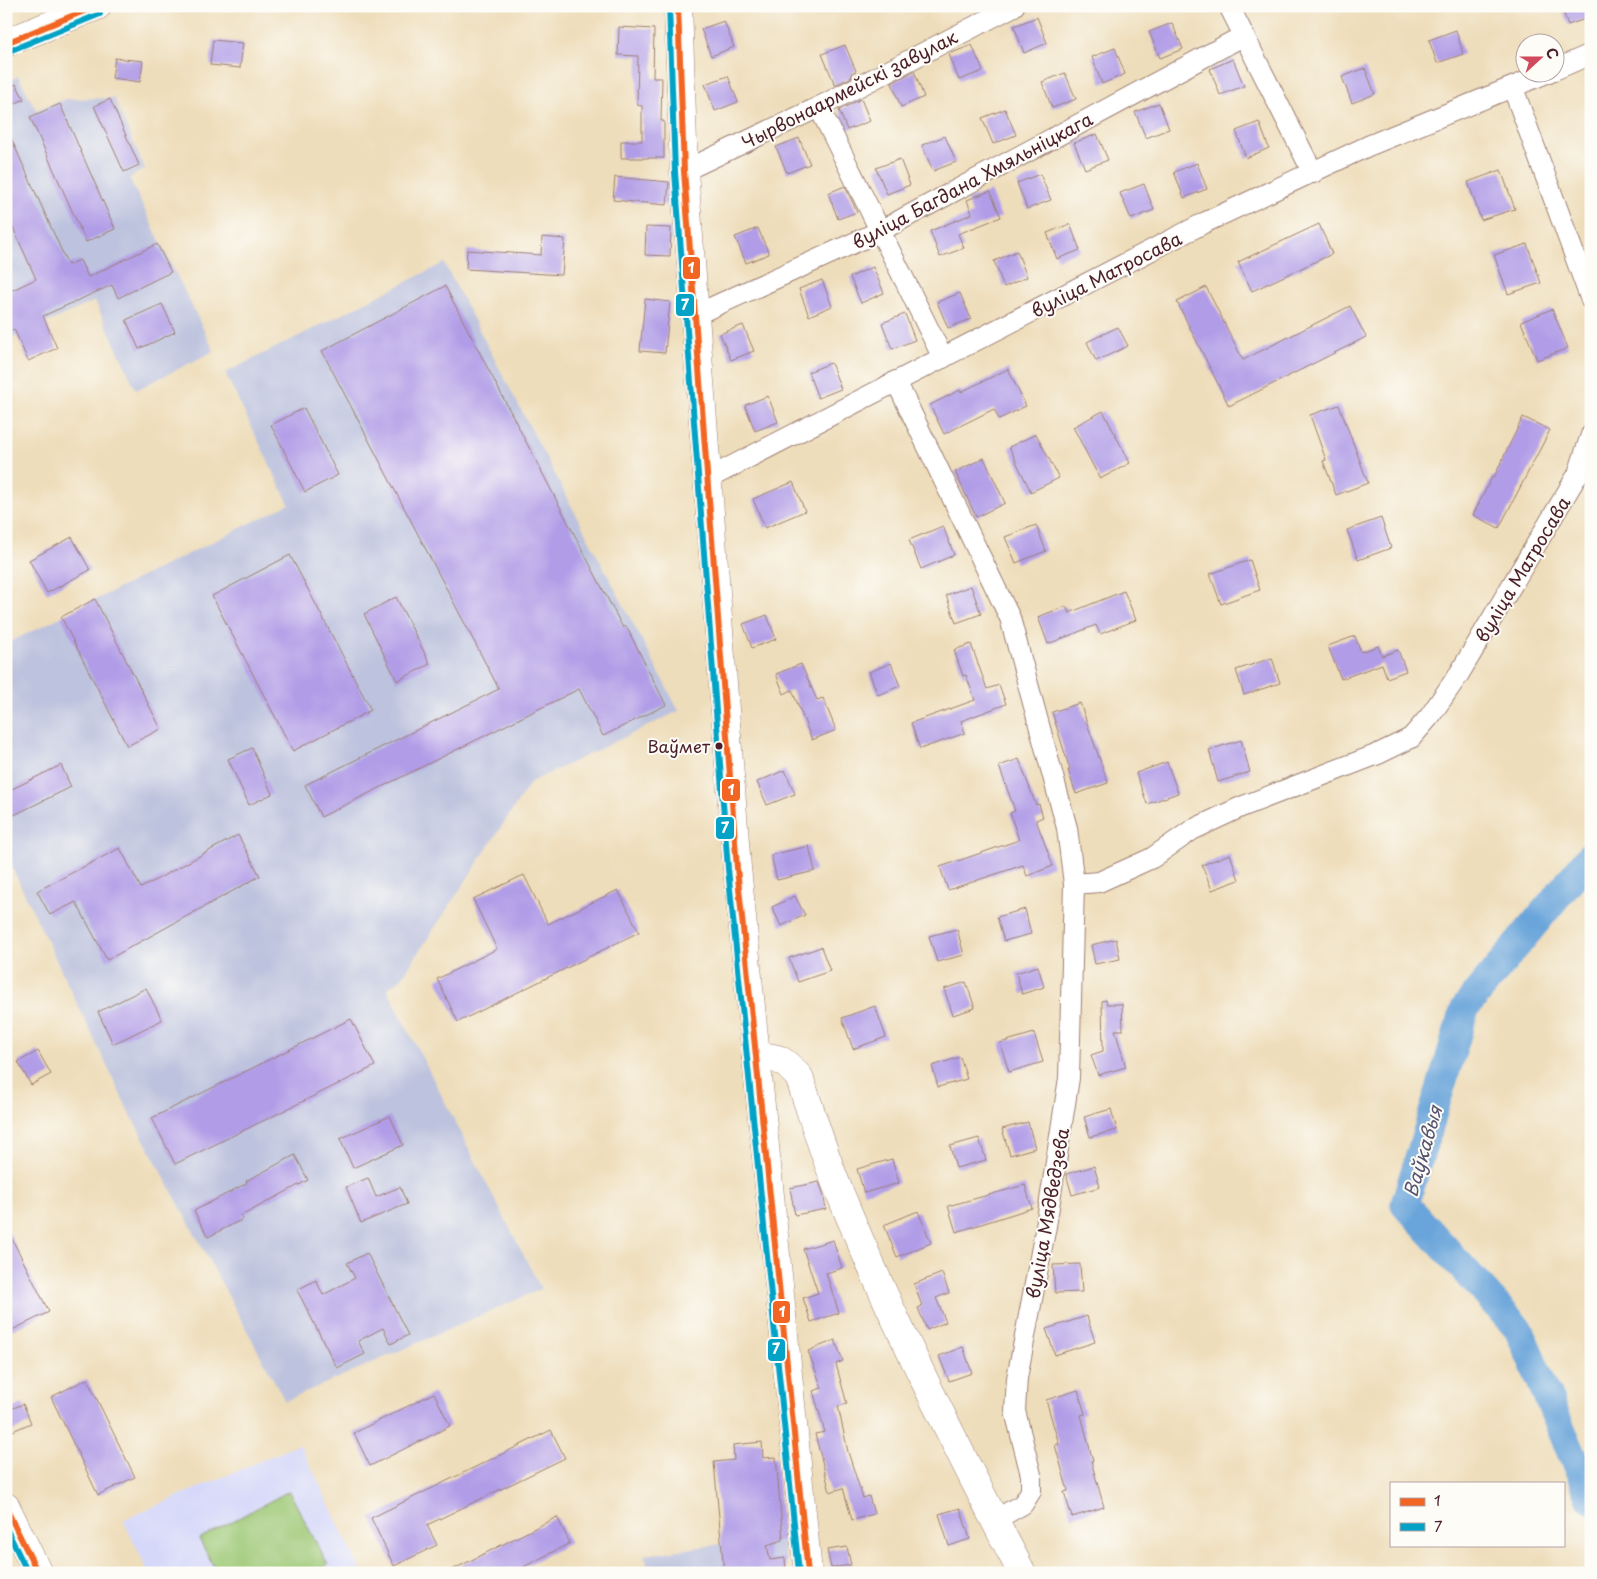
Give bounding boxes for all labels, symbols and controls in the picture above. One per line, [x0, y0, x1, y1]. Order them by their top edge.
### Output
street label: Чырвонаармейскі завулак [736, 23, 962, 155]
north arrow [1514, 32, 1564, 82]
text: С [1541, 44, 1564, 62]
street label: вуліца Багдана Хмяльніцкага [847, 105, 1098, 255]
street label: вуліца Матросава [1026, 224, 1187, 324]
line badge: 1 [682, 256, 701, 280]
text: 1 [688, 257, 695, 278]
line badge: 7 [675, 293, 695, 317]
text: 7 [681, 294, 690, 315]
street label: вуліца Матросава [1468, 490, 1577, 647]
place label: Ваўмет [647, 733, 711, 759]
marker: Ваўмет [714, 741, 724, 751]
line badge: 1 [721, 778, 741, 802]
text: 1 [728, 779, 735, 800]
line badge: 7 [715, 816, 735, 840]
text: 7 [721, 817, 730, 838]
water label: Ваўкавыя [1396, 1101, 1449, 1200]
street label: вуліца Мядведзева [1019, 1125, 1075, 1301]
line badge: 1 [772, 1300, 791, 1324]
text: 1 [779, 1301, 786, 1322]
line badge: 7 [767, 1338, 786, 1362]
text: 7 [772, 1338, 781, 1359]
legend [1390, 1482, 1564, 1546]
text: 1 [1434, 1488, 1441, 1511]
text: 7 [1434, 1514, 1443, 1537]

